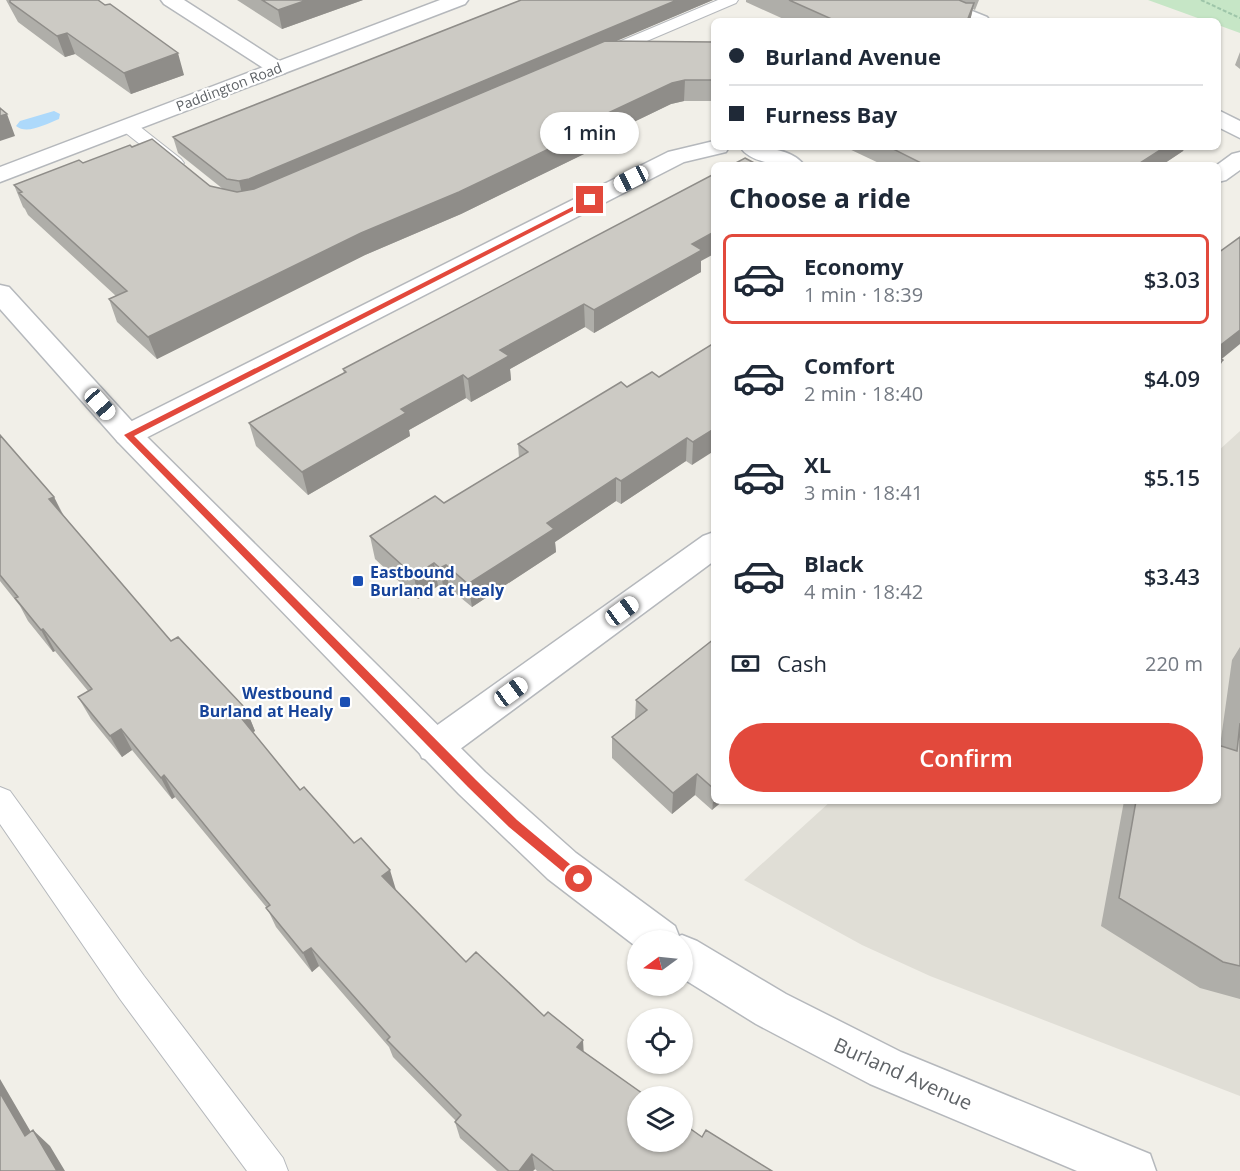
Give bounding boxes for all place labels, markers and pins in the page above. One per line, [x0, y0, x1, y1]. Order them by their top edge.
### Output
place label: Eastbound Burland at Healy [370, 561, 505, 601]
marker: Eastbound Burland at Healy [351, 574, 365, 588]
place label: Westbound Burland at Healy [199, 682, 334, 722]
marker: Westbound Burland at Healy [338, 695, 352, 709]

